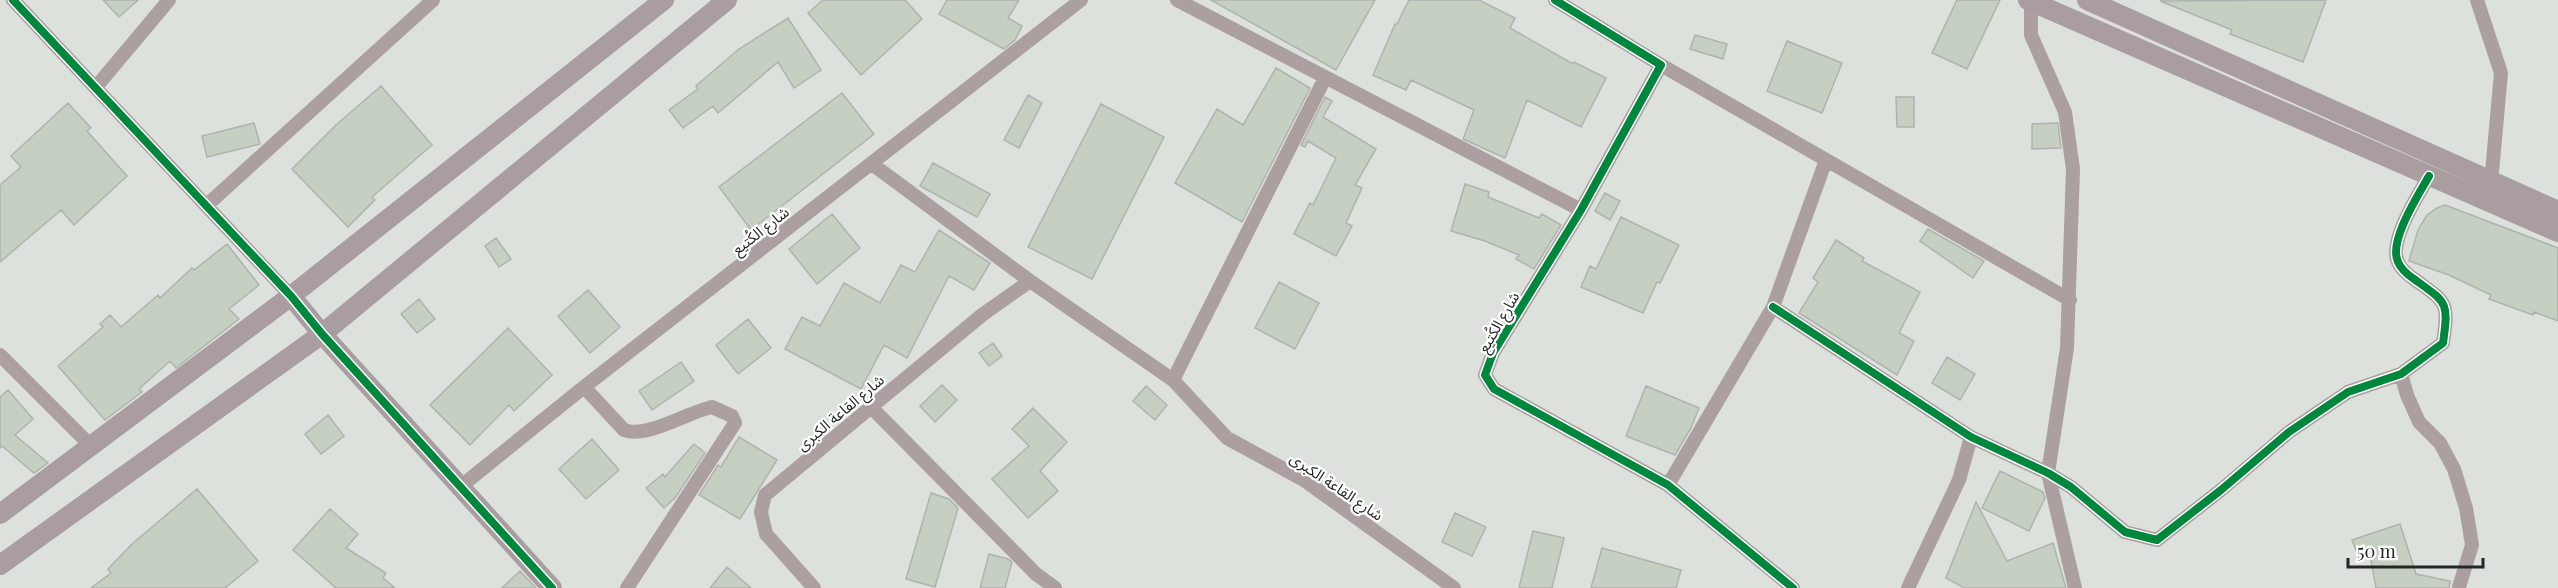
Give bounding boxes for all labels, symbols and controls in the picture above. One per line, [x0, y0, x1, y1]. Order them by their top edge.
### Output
street label: شارع الكُتيع [727, 201, 795, 261]
street label: شارع الكُتيع [1473, 288, 1526, 358]
street label: شارع القاعة الكبرى [792, 369, 890, 457]
street label: شارع القاعة الكبرى [1285, 447, 1388, 527]
scale bar [2348, 531, 2483, 569]
text: 50 m [2357, 539, 2396, 563]

